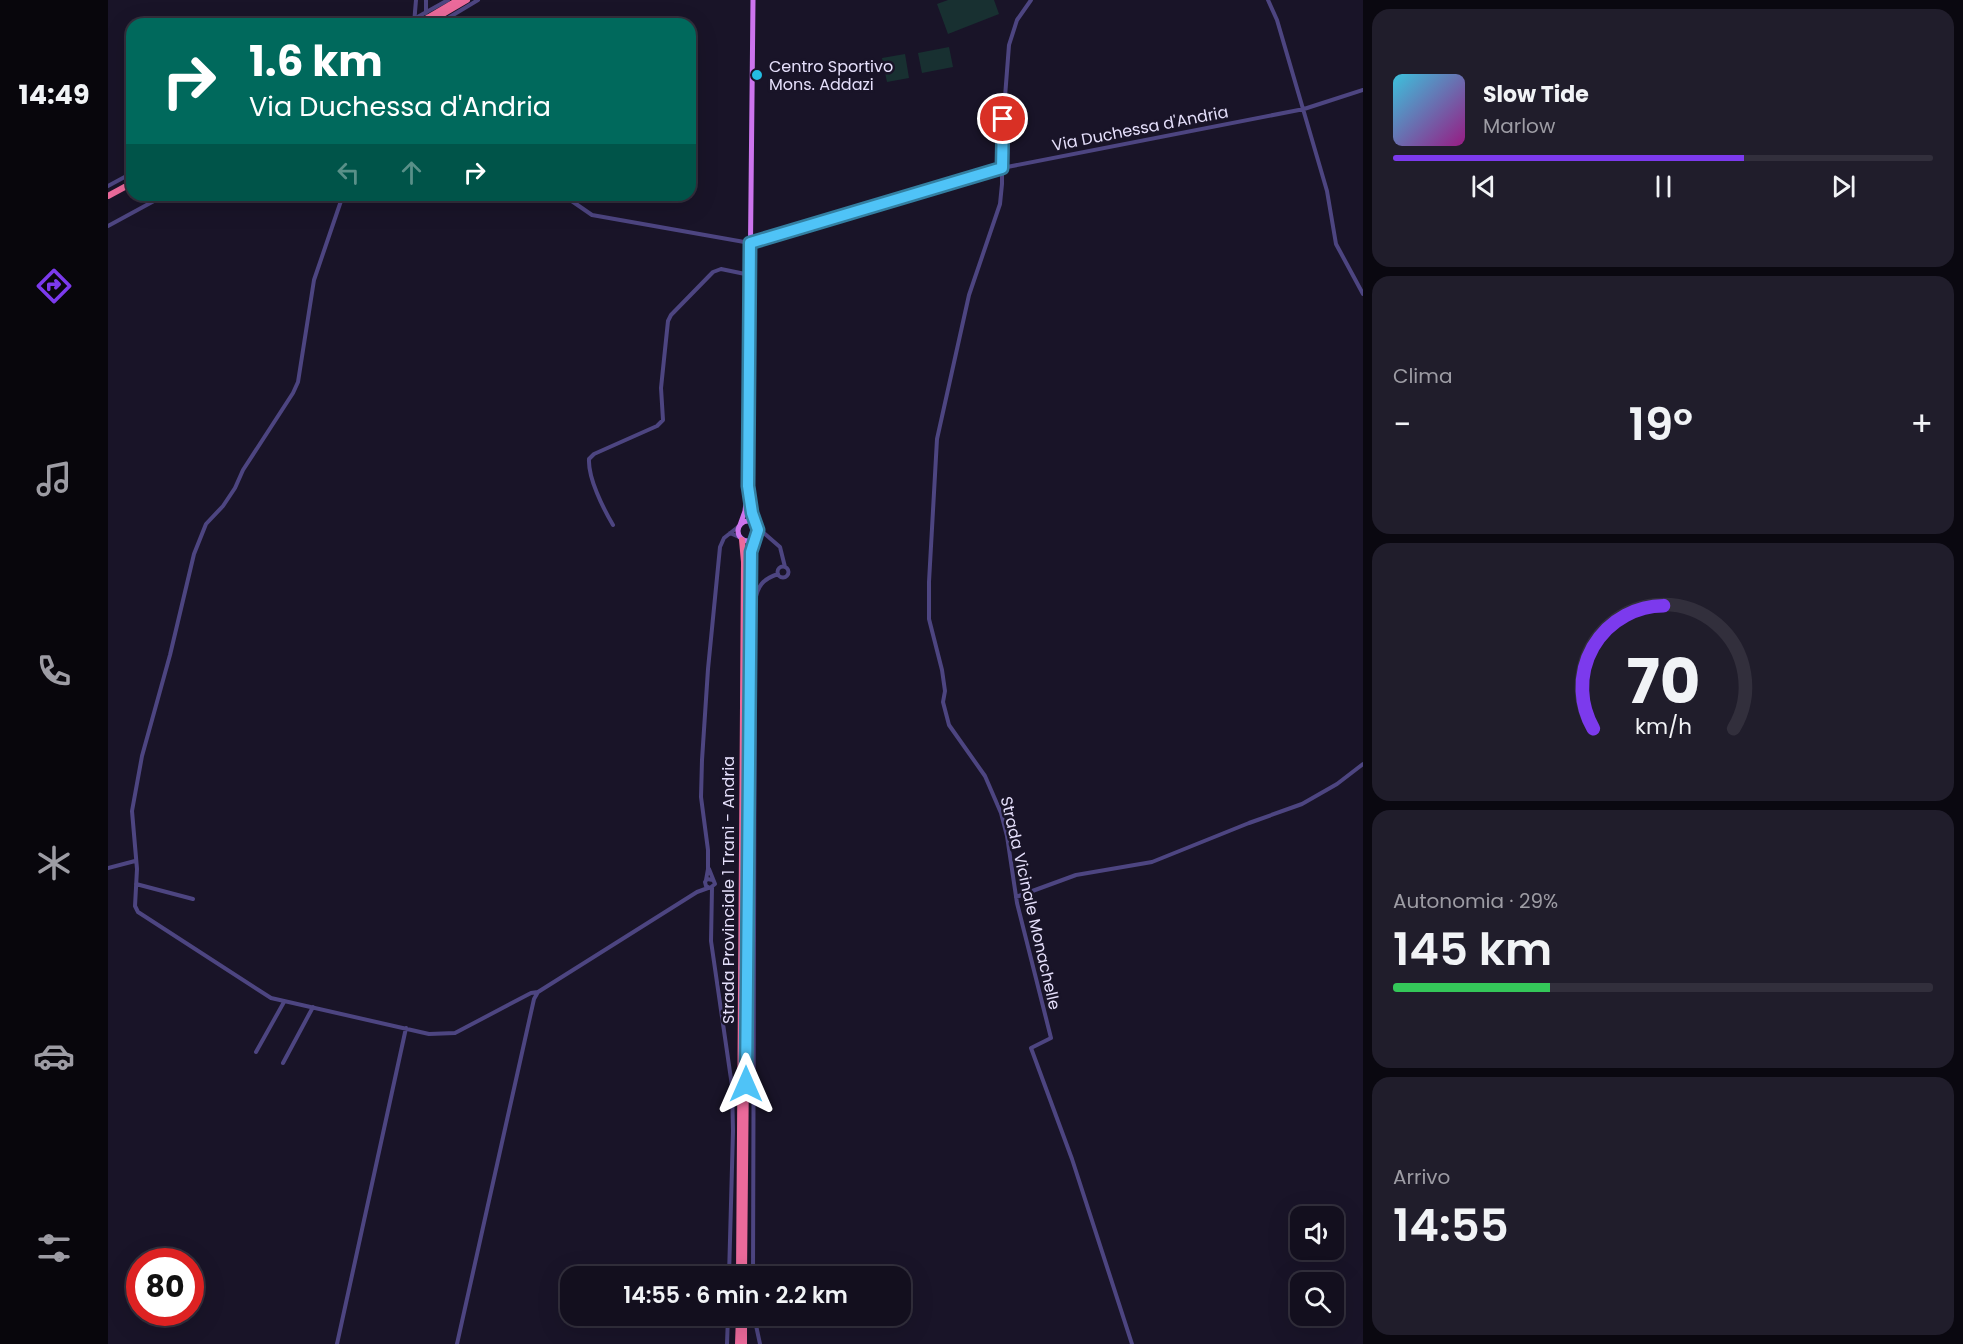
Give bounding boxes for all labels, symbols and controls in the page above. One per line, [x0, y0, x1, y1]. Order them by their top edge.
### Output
text: 1.6 km [249, 32, 383, 91]
icon: right [150, 42, 228, 120]
place label: Centro Sportivo Mons. Addazi [769, 55, 893, 96]
marker: Centro Sportivo Mons. Addazi [750, 68, 764, 82]
text: 14:49 [19, 76, 89, 113]
text: Slow Tide [1483, 79, 1589, 110]
text: Via Duchessa d'Andria [249, 88, 551, 125]
pin [977, 93, 1028, 144]
street label: Via Duchessa d'Andria [1050, 100, 1230, 157]
icon: arrive [986, 102, 1019, 135]
text: Marlow [1483, 112, 1555, 140]
icon: left [332, 156, 365, 189]
icon: ahead [395, 156, 428, 189]
icon: right [458, 156, 491, 189]
icon: previous [1467, 170, 1500, 203]
icon: pause [1647, 170, 1680, 203]
icon: next [1827, 170, 1860, 203]
icon: directions [33, 265, 75, 307]
text: Clima [1393, 362, 1452, 390]
text: 19° [1629, 393, 1693, 456]
text: − [1393, 401, 1411, 448]
text: + [1910, 401, 1933, 448]
icon: music [33, 458, 75, 500]
text: 70 [1626, 637, 1700, 725]
icon: phone [33, 650, 75, 692]
text: km/h [1634, 711, 1692, 742]
street label: Strada Provinciale 1 Trani - Andria [717, 756, 740, 1024]
street label: Strada Vicinale Monachelle [995, 794, 1066, 1012]
icon: climate [33, 842, 75, 884]
text: Autonomia · 29% [1393, 887, 1558, 915]
text: 145 km [1393, 918, 1552, 981]
icon: car [33, 1035, 75, 1077]
position arrow [714, 1052, 778, 1116]
text: Arrivo [1393, 1163, 1450, 1191]
text: 14:55 [1393, 1194, 1509, 1257]
map controls [1290, 1206, 1344, 1326]
button: sound [1290, 1206, 1344, 1260]
icon: filters [33, 1227, 75, 1269]
speed limit sign: 80 [126, 1248, 204, 1326]
button: search [1290, 1272, 1344, 1326]
text: 14:55 · 6 min · 2.2 km [623, 1280, 848, 1311]

